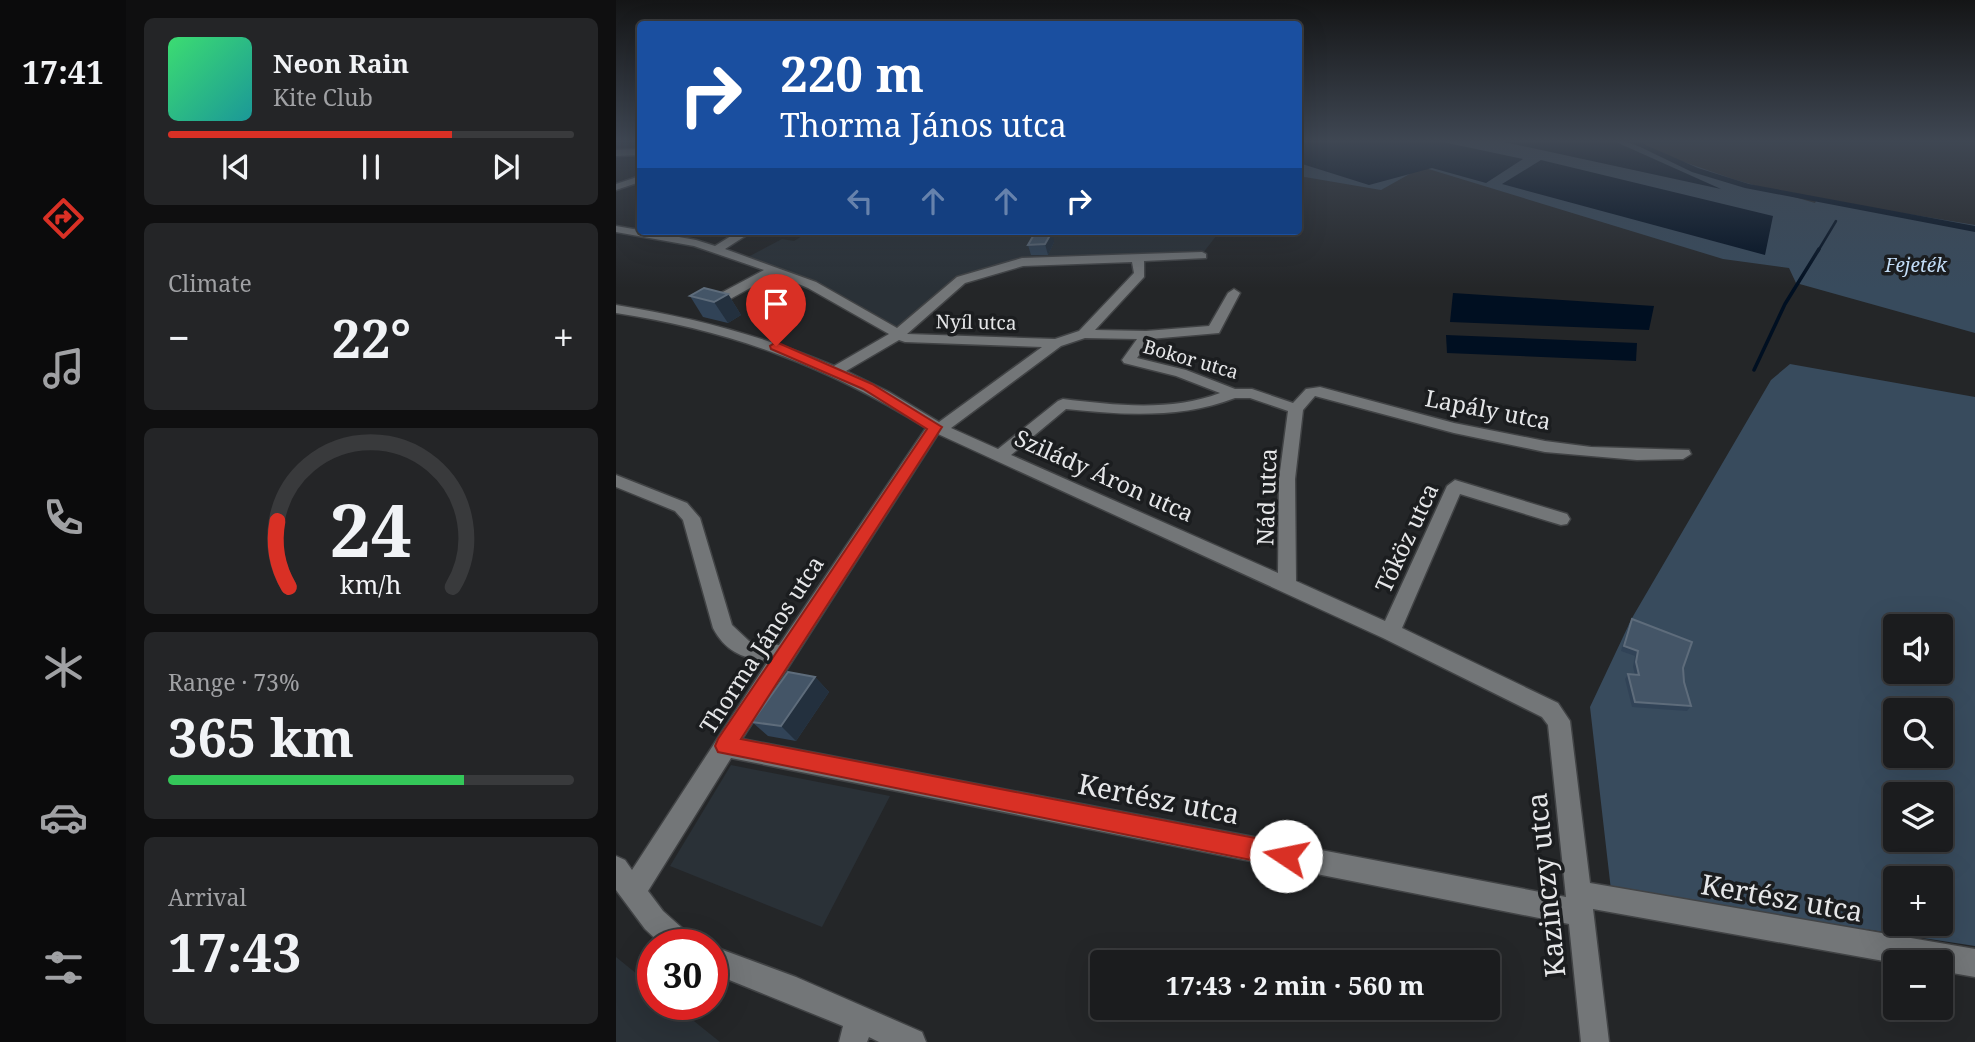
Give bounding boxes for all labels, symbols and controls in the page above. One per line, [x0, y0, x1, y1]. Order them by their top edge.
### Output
text: 220 m [780, 40, 924, 106]
text: Neon Rain [273, 45, 409, 81]
icon: right [665, 49, 756, 140]
text: 17:41 [22, 50, 104, 93]
text: Kite Club [273, 81, 373, 113]
text: Thorma János utca [780, 103, 1067, 146]
icon: previous [217, 148, 255, 186]
icon: pause [352, 148, 390, 186]
icon: next [487, 148, 525, 186]
icon: left [841, 182, 879, 220]
icon: ahead [914, 182, 952, 220]
icon: ahead [987, 182, 1025, 220]
icon: right [1060, 182, 1098, 220]
icon: directions [39, 194, 88, 243]
park label: Fejeték [1884, 252, 1948, 278]
text: Climate [168, 267, 252, 299]
pin [746, 274, 806, 346]
icon: arrive [757, 285, 795, 323]
text: 22° [332, 302, 411, 373]
street label: Nyíl utca [935, 308, 1017, 336]
text: − [168, 311, 190, 363]
text: + [553, 311, 574, 363]
street label: Bokor utca [1140, 333, 1242, 385]
icon: music [39, 344, 88, 393]
street label: Lapály utca [1423, 381, 1554, 437]
street label: Szilády Áron utca [1010, 421, 1199, 529]
street label: Nád utca [1248, 448, 1284, 546]
street label: Tóköz utca [1367, 478, 1445, 597]
text: 24 [330, 479, 412, 578]
icon: phone [39, 493, 88, 542]
street label: Thorma János utca [692, 549, 831, 740]
text: km/h [340, 567, 402, 601]
map controls [1883, 614, 1953, 1020]
button: sound [1883, 614, 1953, 684]
icon: climate [39, 643, 88, 692]
text: Range · 73% [168, 666, 300, 698]
button: search [1883, 698, 1953, 768]
text: 365 km [168, 701, 354, 772]
street label: Kertész utca [1075, 764, 1243, 832]
button: layers [1883, 782, 1953, 852]
street label: Kazinczy utca [1516, 791, 1574, 979]
icon: car [39, 793, 88, 842]
position arrow [1249, 819, 1323, 893]
street label: Kertész utca [1698, 864, 1866, 930]
button: + [1883, 866, 1953, 936]
text: Arrival [168, 881, 247, 913]
text: 17:43 [168, 916, 301, 987]
speed limit sign: 30 [637, 929, 728, 1020]
icon: filters [39, 943, 88, 992]
button: − [1883, 950, 1953, 1020]
text: 17:43 · 2 min · 560 m [1165, 967, 1425, 1003]

